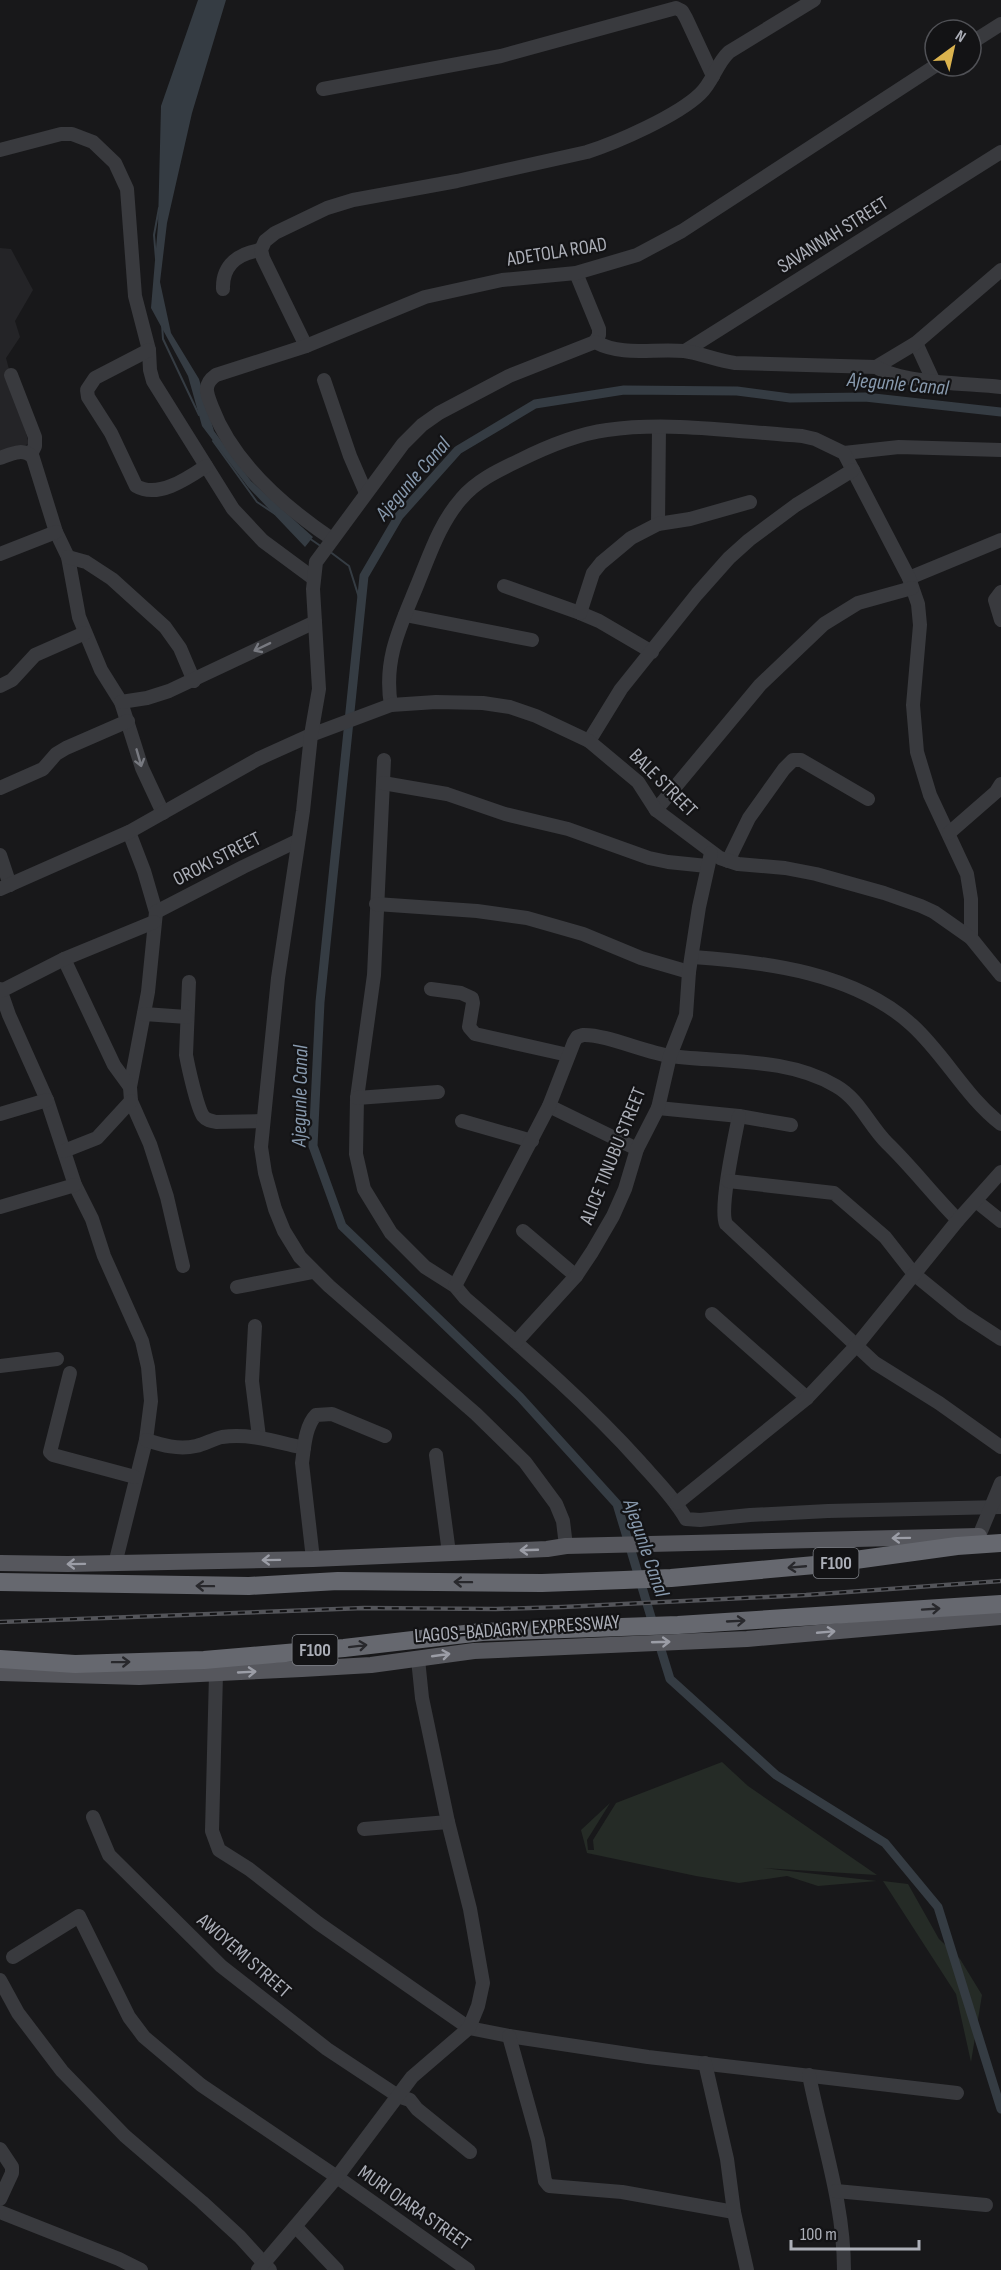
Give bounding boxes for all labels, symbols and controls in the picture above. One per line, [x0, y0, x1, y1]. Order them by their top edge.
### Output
north arrow [923, 18, 983, 78]
text: N [952, 26, 969, 47]
street label: SAVANNAH STREET [773, 191, 893, 279]
street label: ADETOLA ROAD [504, 232, 609, 272]
water label: Ajegunle Canal [845, 367, 951, 401]
water label: Ajegunle Canal [370, 432, 457, 526]
one-way arrow [254, 642, 272, 654]
street label: BALE STREET [624, 744, 702, 822]
one-way arrow [134, 748, 145, 767]
street label: OROKI STREET [169, 827, 265, 891]
water label: Ajegunle Canal [287, 1044, 313, 1148]
street label: ALICE TINUBU STREET [574, 1084, 651, 1229]
water label: Ajegunle Canal [617, 1495, 675, 1601]
one-way arrow [891, 1532, 911, 1544]
one-way arrow [519, 1545, 539, 1556]
road number: F100 [814, 1548, 858, 1578]
one-way arrow [261, 1554, 281, 1565]
one-way arrow [66, 1558, 86, 1570]
one-way arrow [788, 1562, 807, 1573]
one-way arrow [453, 1576, 473, 1588]
one-way arrow [196, 1580, 216, 1592]
one-way arrow [921, 1603, 940, 1614]
street label: LAGOS-BADAGRY EXPRESSWAY [414, 1610, 621, 1648]
one-way arrow [726, 1615, 746, 1626]
one-way arrow [816, 1626, 836, 1637]
road number: F100 [292, 1635, 338, 1665]
one-way arrow [651, 1636, 671, 1648]
one-way arrow [347, 1640, 367, 1651]
one-way arrow [431, 1650, 451, 1661]
one-way arrow [111, 1657, 131, 1668]
one-way arrow [237, 1667, 257, 1678]
street label: AWOYEMI STREET [191, 1908, 296, 2003]
street label: MURI OJARA STREET [353, 2160, 475, 2256]
scale bar [791, 2213, 918, 2251]
text: 100 m [800, 2224, 837, 2245]

